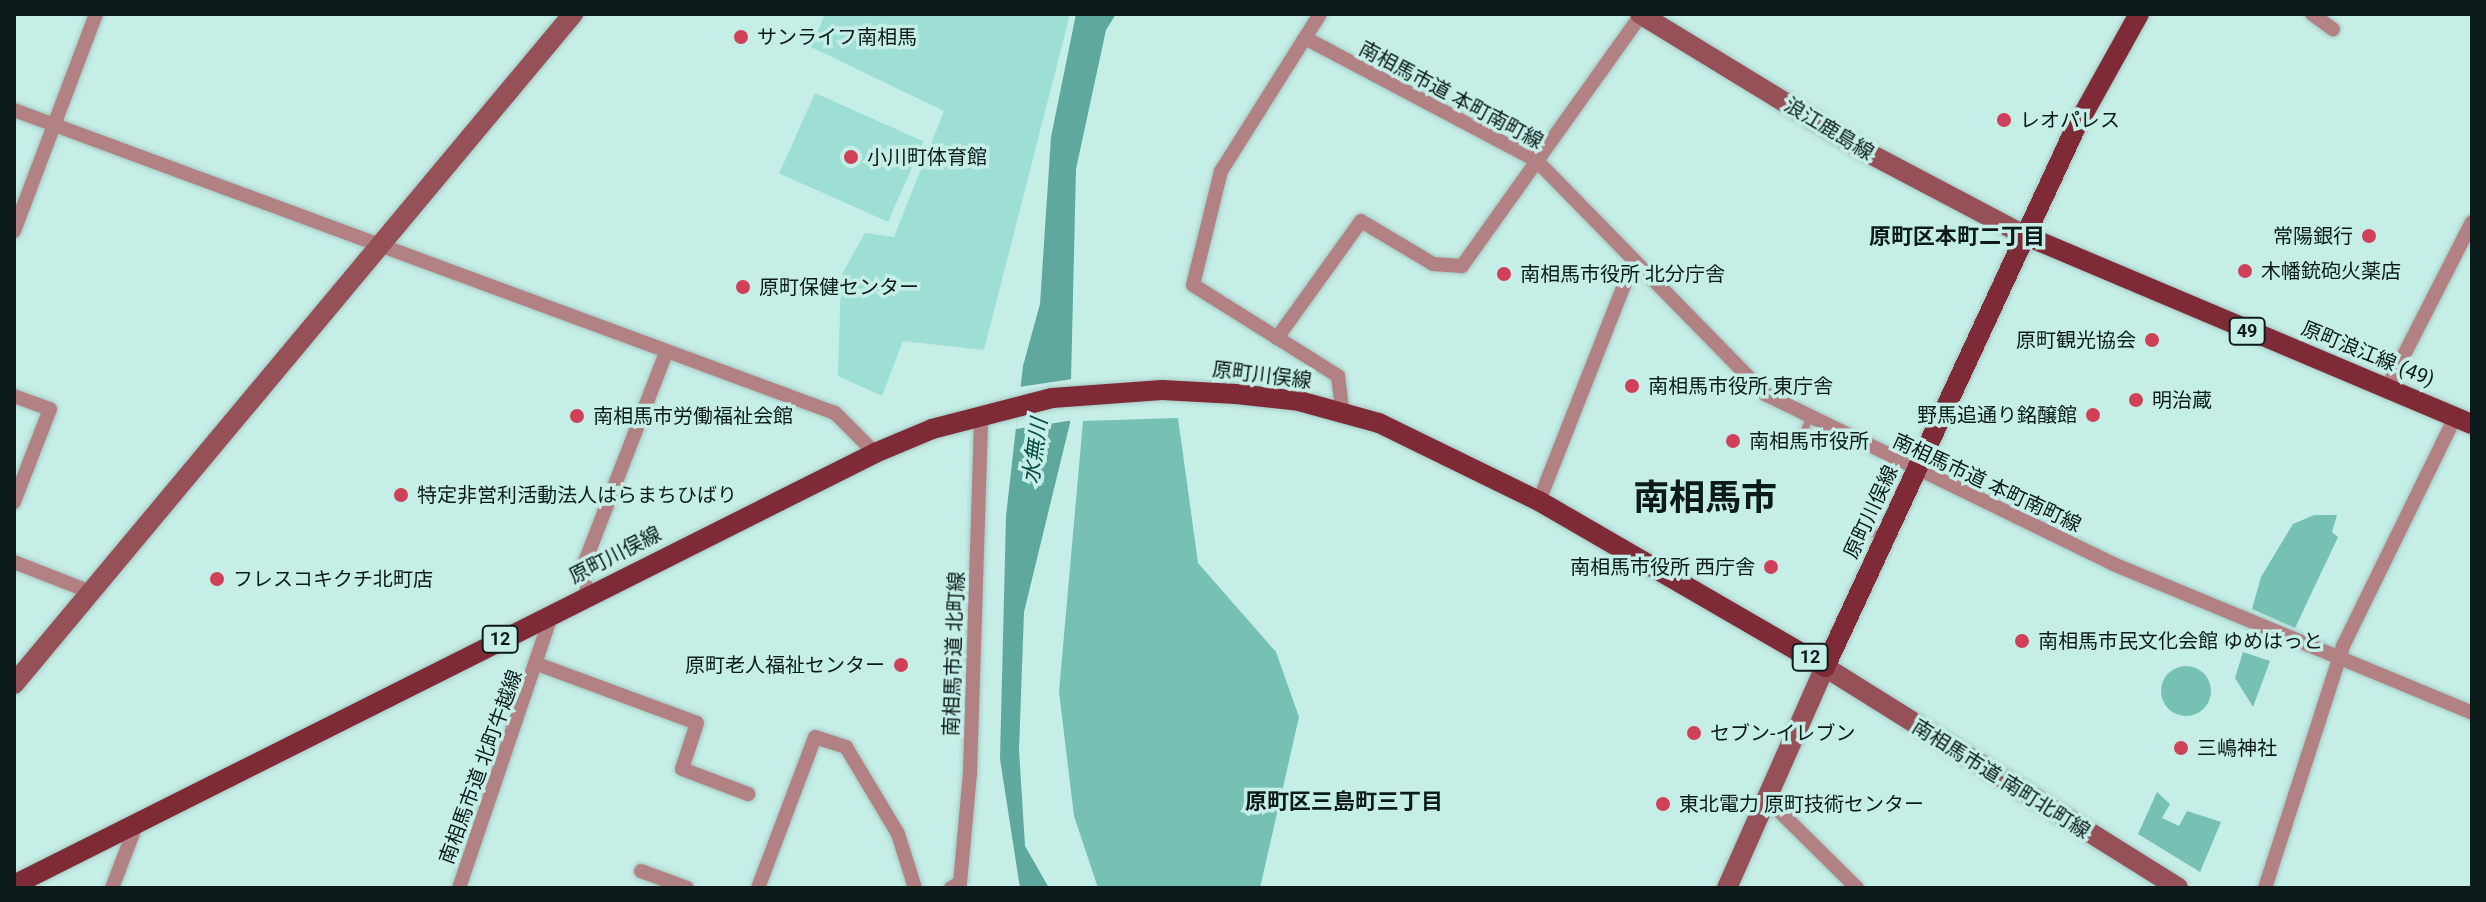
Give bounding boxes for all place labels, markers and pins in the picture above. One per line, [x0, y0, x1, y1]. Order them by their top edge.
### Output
place label: サンライフ南相馬 [757, 25, 917, 49]
marker: サンライフ南相馬 [732, 28, 750, 46]
place label: レオパレス [2020, 108, 2120, 132]
marker: レオパレス [1995, 111, 2013, 129]
place label: 小川町体育館 [867, 145, 987, 169]
marker: 小川町体育館 [842, 148, 860, 166]
place label: 常陽銀行 [2273, 224, 2353, 248]
marker: 常陽銀行 [2360, 227, 2378, 245]
place label: 木幡銃砲火薬店 [2261, 259, 2401, 283]
place label: 南相馬市役所 北分庁舎 [1520, 262, 1725, 286]
marker: 木幡銃砲火薬店 [2236, 262, 2254, 280]
marker: 南相馬市役所 北分庁舎 [1495, 265, 1513, 283]
place label: 原町保健センター [759, 275, 919, 299]
marker: 原町保健センター [734, 278, 752, 296]
place label: 原町観光協会 [2016, 328, 2136, 352]
marker: 原町観光協会 [2143, 331, 2161, 349]
place label: 南相馬市役所 東庁舎 [1648, 374, 1833, 398]
marker: 南相馬市役所 東庁舎 [1623, 377, 1641, 395]
place label: 明治蔵 [2152, 388, 2212, 412]
marker: 明治蔵 [2127, 391, 2145, 409]
place label: 野馬追通り銘醸館 [1917, 403, 2077, 427]
place label: 南相馬市労働福祉会館 [593, 404, 793, 428]
marker: 野馬追通り銘醸館 [2084, 406, 2102, 424]
marker: 南相馬市労働福祉会館 [568, 407, 586, 425]
place label: 南相馬市役所 [1749, 429, 1869, 453]
marker: 南相馬市役所 [1724, 432, 1742, 450]
place label: 特定非営利活動法人はらまちひばり [417, 483, 737, 507]
marker: 特定非営利活動法人はらまちひばり [392, 486, 410, 504]
place label: 南相馬市役所 西庁舎 [1570, 555, 1755, 579]
marker: 南相馬市役所 西庁舎 [1762, 558, 1780, 576]
place label: フレスコキクチ北町店 [233, 567, 433, 591]
marker: フレスコキクチ北町店 [208, 570, 226, 588]
place label: 南相馬市民文化会館 ゆめはっと [2038, 629, 2323, 653]
marker: 南相馬市民文化会館 ゆめはっと [2013, 632, 2031, 650]
place label: 原町老人福祉センター [685, 653, 885, 677]
marker: 原町老人福祉センター [892, 656, 910, 674]
place label: セブン-イレブン [1710, 721, 1856, 745]
marker: セブン-イレブン [1685, 724, 1703, 742]
place label: 三嶋神社 [2197, 736, 2277, 760]
marker: 三嶋神社 [2172, 739, 2190, 757]
place label: 東北電力 原町技術センター [1679, 792, 1924, 816]
marker: 東北電力 原町技術センター [1654, 795, 1672, 813]

